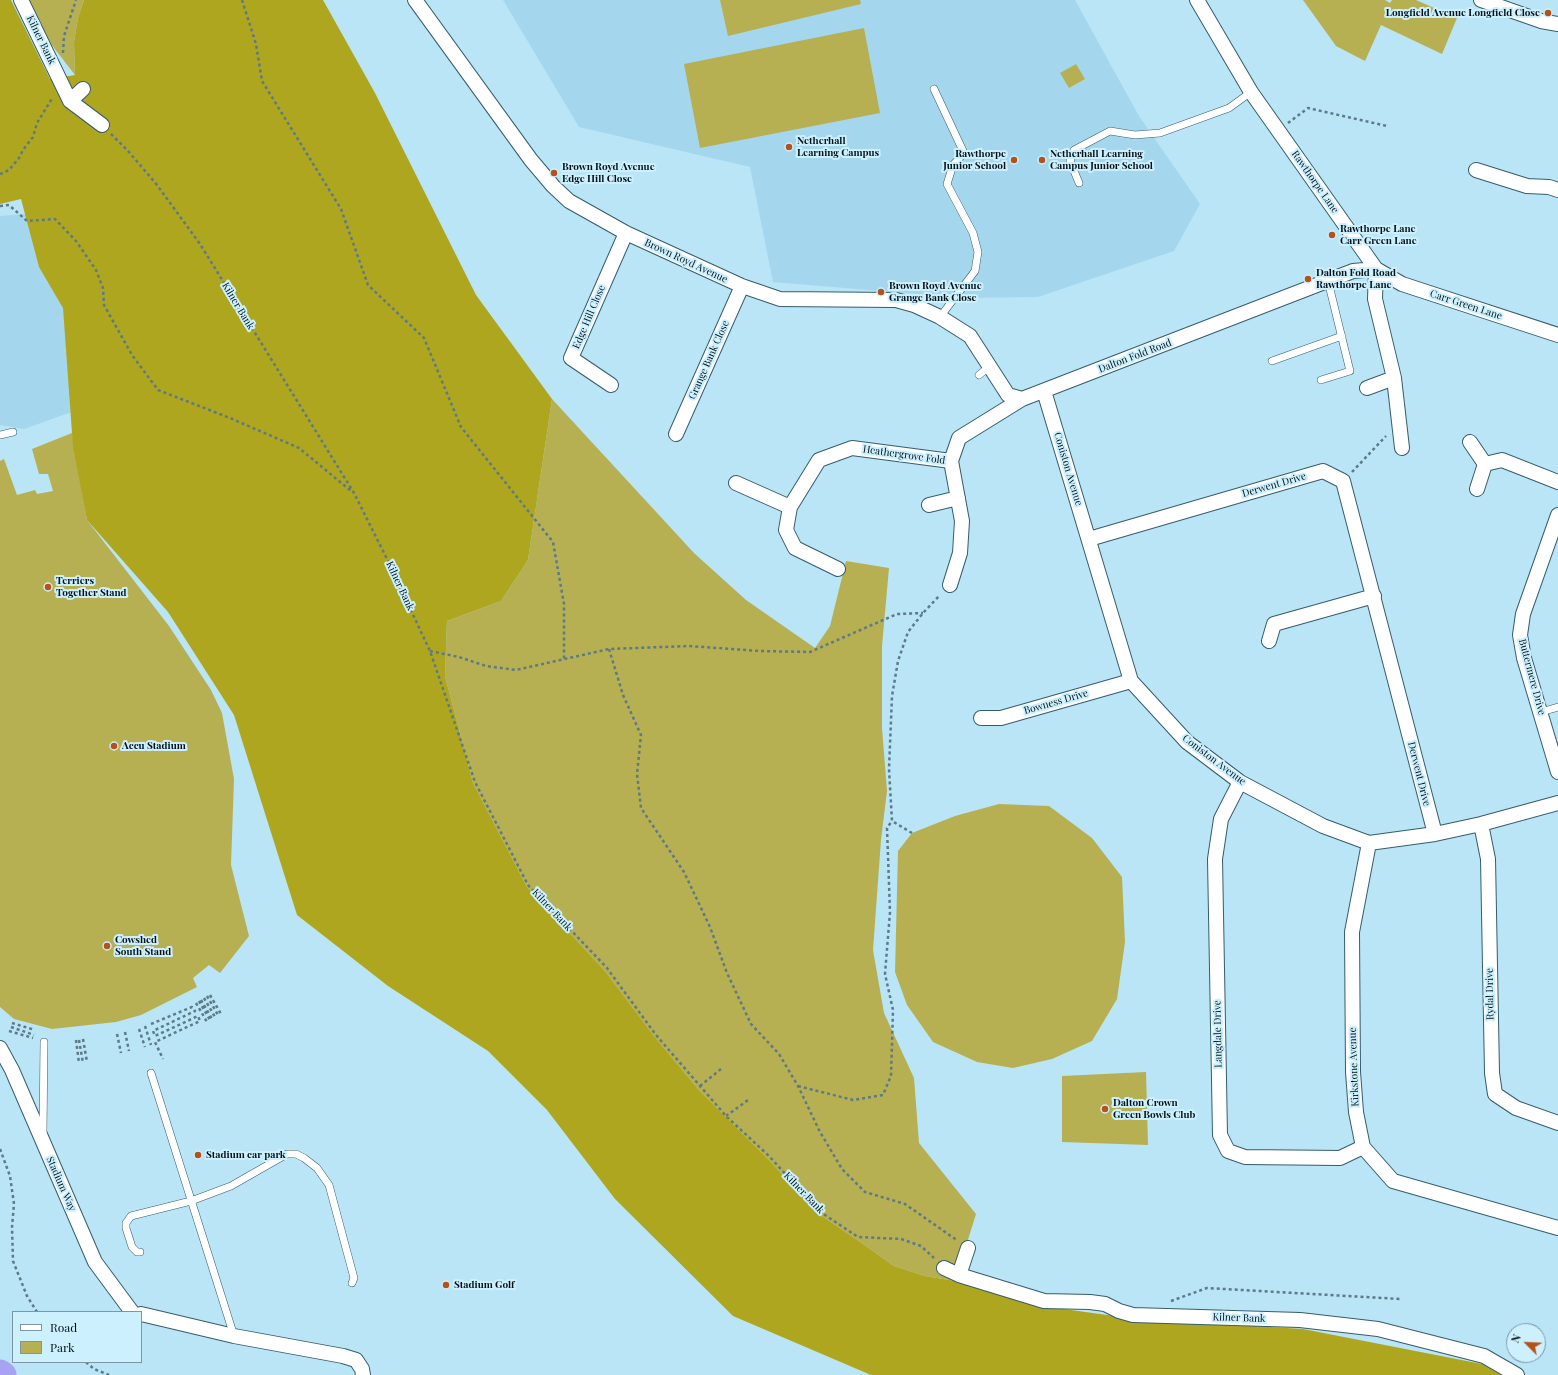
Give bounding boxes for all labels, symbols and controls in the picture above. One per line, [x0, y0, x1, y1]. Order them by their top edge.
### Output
place label: Longfield Avenue Longfield Close [1386, 7, 1540, 19]
marker: Longfield Avenue Longfield Close [1543, 8, 1553, 18]
street label: Kilner Bank [24, 14, 58, 66]
place label: Netherhall Learning Campus [797, 135, 879, 158]
marker: Netherhall Learning Campus [784, 142, 794, 152]
place label: Rawthorpe Junior School [943, 148, 1006, 172]
place label: Netherhall Learning Campus Junior School [1050, 148, 1153, 172]
street label: Rawthorpe Lane [1289, 148, 1341, 216]
marker: Rawthorpe Junior School [1009, 155, 1019, 165]
marker: Netherhall Learning Campus Junior School [1037, 155, 1047, 165]
place label: Brown Royd Avenue Edge Hill Close [562, 161, 655, 184]
marker: Brown Royd Avenue Edge Hill Close [549, 168, 559, 178]
place label: Rawthorpe Lane Carr Green Lane [1340, 223, 1417, 246]
marker: Rawthorpe Lane Carr Green Lane [1327, 230, 1337, 240]
street label: Brown Royd Avenue [643, 237, 729, 285]
place label: Dalton Fold Road Rawthorpe Lane [1316, 267, 1396, 290]
marker: Dalton Fold Road Rawthorpe Lane [1303, 274, 1313, 284]
street label: Kilner Bank [219, 280, 257, 332]
place label: Brown Royd Avenue Grange Bank Close [889, 280, 982, 304]
street label: Edge Hill Close [570, 283, 608, 351]
marker: Brown Royd Avenue Grange Bank Close [876, 287, 886, 297]
street label: Carr Green Lane [1428, 288, 1504, 322]
street label: Grange Bank Close [686, 319, 732, 401]
street label: Dalton Fold Road [1097, 337, 1173, 375]
street label: Coniston Avenue [1051, 431, 1085, 507]
street label: Heathergrove Fold [862, 443, 946, 467]
street label: Derwent Drive [1241, 470, 1307, 500]
street label: Kilner Bank [383, 559, 417, 613]
place label: Terriers Together Stand [56, 575, 127, 598]
marker: Terriers Together Stand [43, 582, 53, 592]
street label: Buttermere Drive [1516, 638, 1548, 716]
street label: Bowness Drive [1022, 687, 1090, 717]
street label: Coniston Avenue [1180, 732, 1248, 788]
place label: Accu Stadium [122, 740, 186, 752]
marker: Accu Stadium [109, 741, 119, 751]
street label: Derwent Drive [1405, 741, 1433, 807]
street label: Kilner Bank [530, 887, 574, 933]
place label: Cowshed South Stand [115, 934, 171, 958]
marker: Cowshed South Stand [102, 941, 112, 951]
street label: Rydal Drive [1484, 968, 1496, 1020]
street label: Langdale Drive [1211, 1000, 1225, 1068]
street label: Kirkstone Avenue [1347, 1027, 1361, 1107]
place label: Dalton Crown Green Bowls Club [1113, 1097, 1195, 1120]
marker: Dalton Crown Green Bowls Club [1100, 1104, 1110, 1114]
place label: Stadium car park [206, 1149, 286, 1161]
marker: Stadium car park [193, 1150, 203, 1160]
street label: Stadium Way [44, 1155, 78, 1213]
street label: Kilner Bank [781, 1170, 827, 1216]
place label: Stadium Golf [454, 1279, 515, 1291]
marker: Stadium Golf [441, 1280, 451, 1290]
legend [12, 1311, 142, 1363]
street label: Kilner Bank [1212, 1311, 1266, 1325]
text: Road [50, 1319, 77, 1335]
north arrow [1506, 1323, 1546, 1363]
text: N [1507, 1332, 1524, 1345]
text: Park [50, 1339, 75, 1355]

